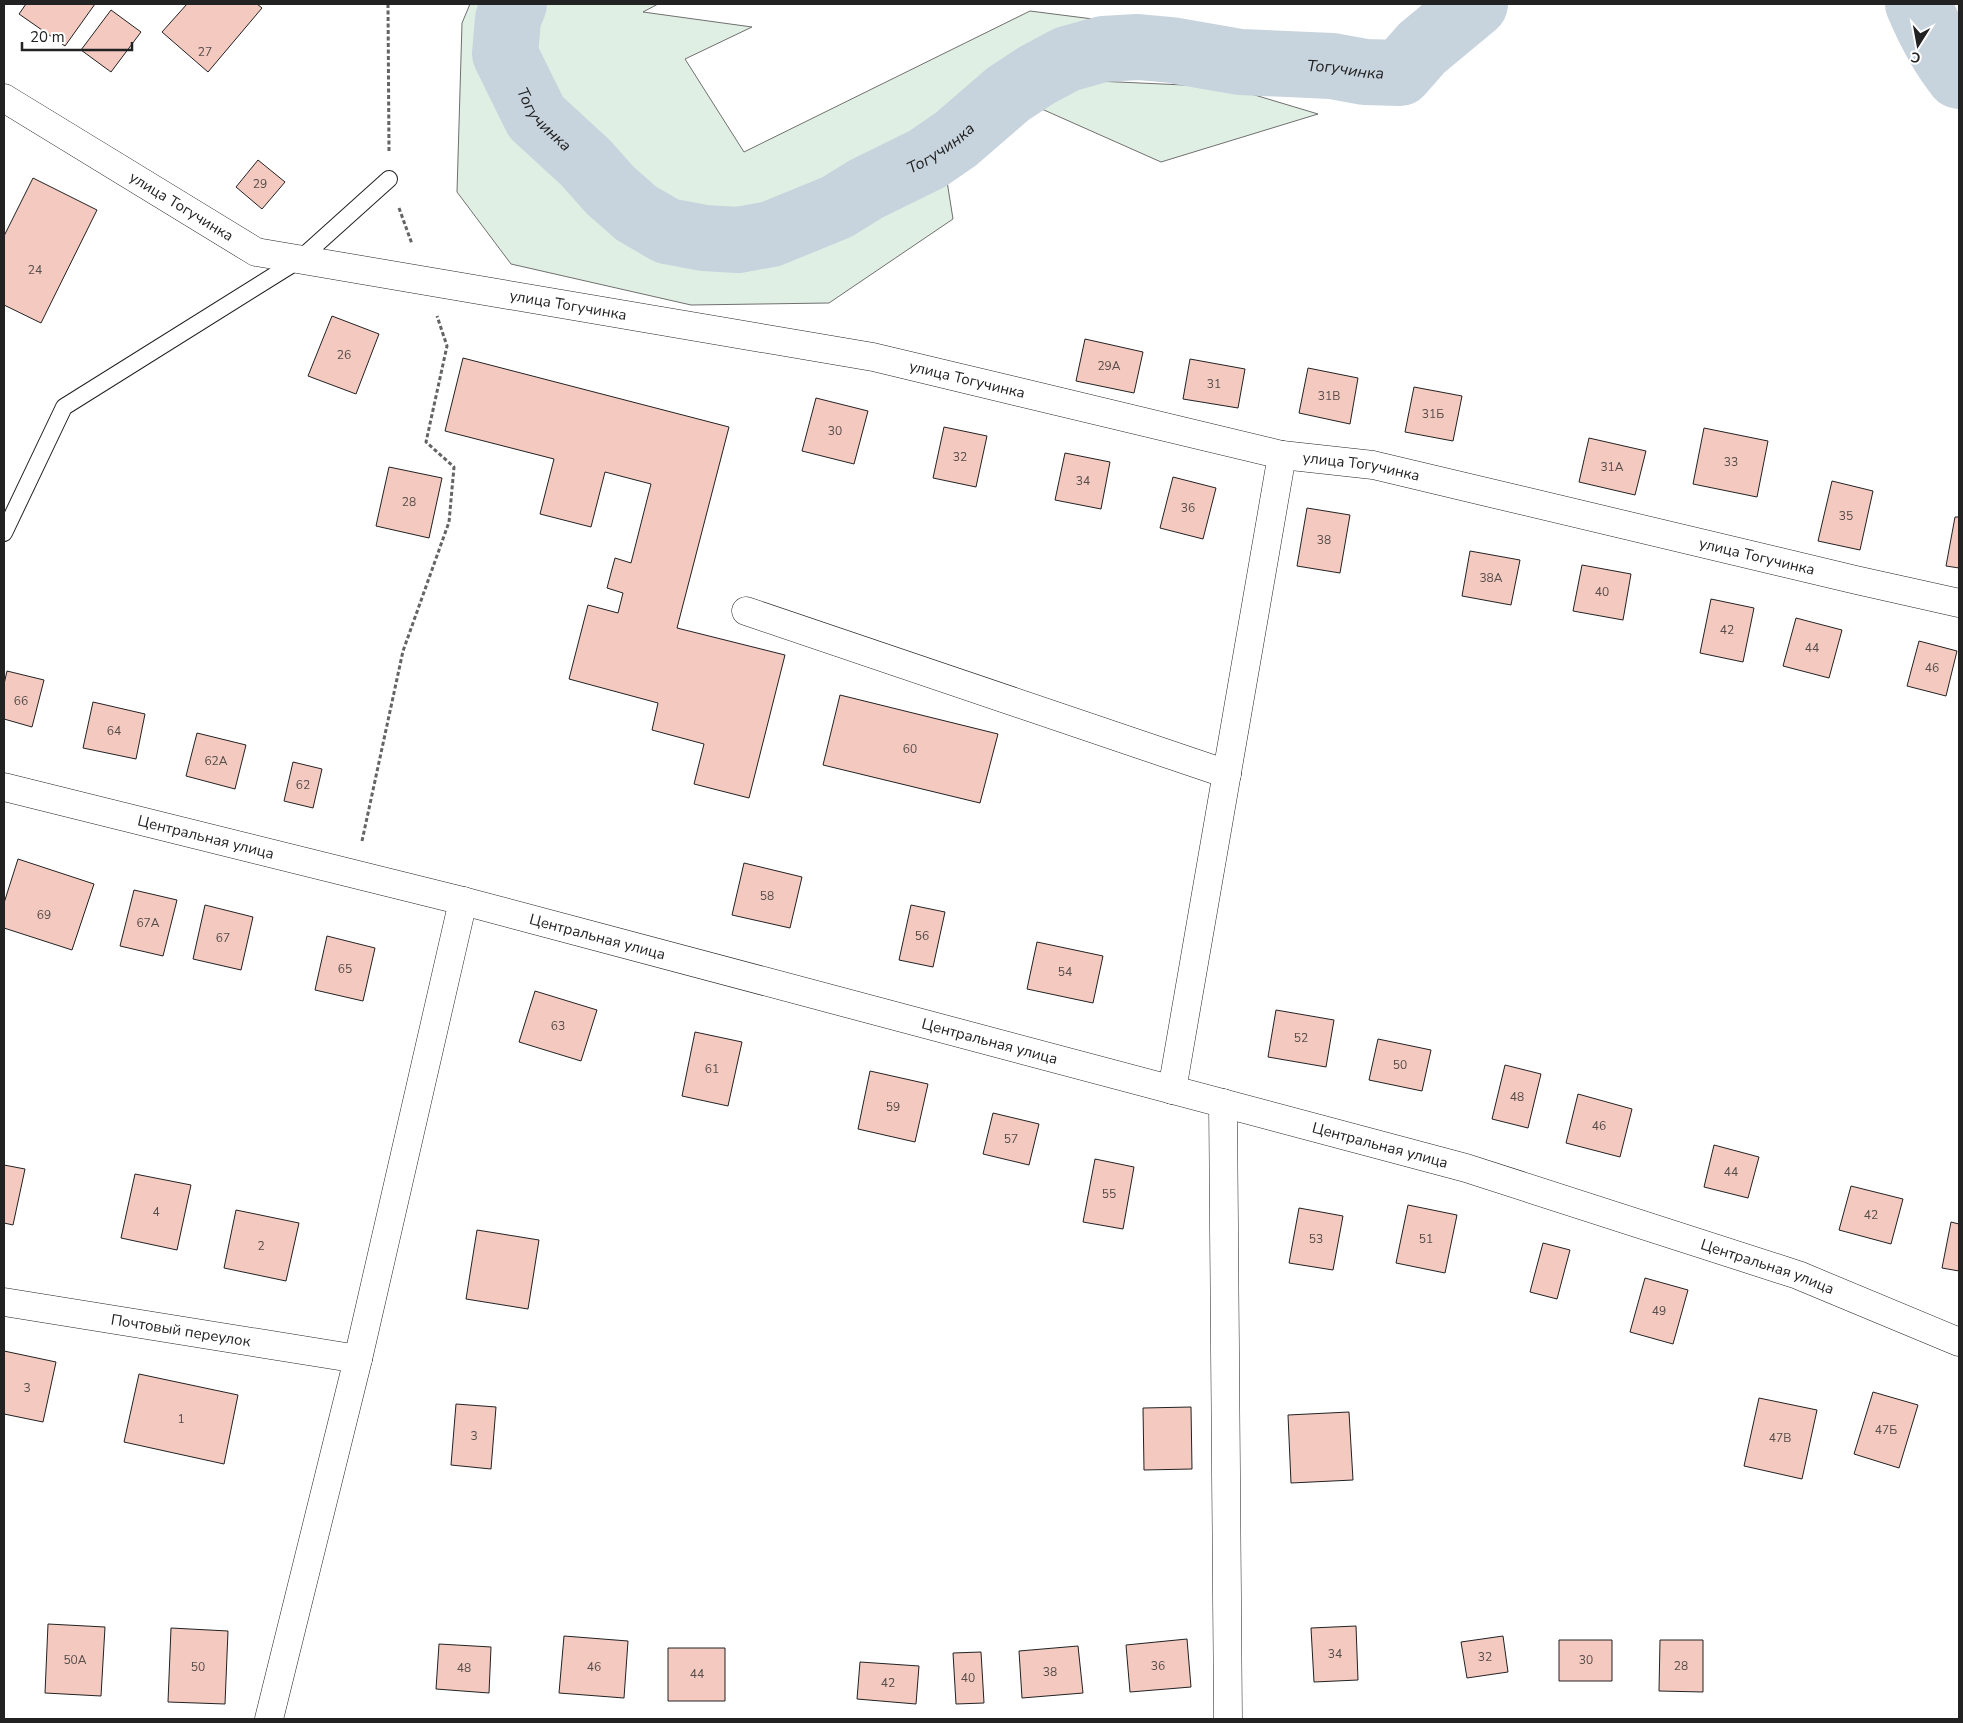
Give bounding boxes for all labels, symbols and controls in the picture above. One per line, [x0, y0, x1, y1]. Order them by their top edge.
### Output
scale bar [22, 20, 132, 52]
north arrow [1893, 20, 1943, 70]
text: 20 m [30, 27, 65, 47]
house number: 27 [198, 44, 212, 60]
text: С [1909, 47, 1922, 68]
water label: Тогучинка [1307, 55, 1384, 85]
water label: Тогучинка [511, 84, 576, 156]
water label: Тогучинка [903, 118, 980, 179]
street label: улица Тогучинка [126, 167, 237, 246]
house number: 29 [253, 176, 267, 192]
house number: 24 [28, 262, 42, 278]
street label: улица Тогучинка [508, 285, 628, 325]
house number: 26 [337, 347, 351, 363]
street label: улица Тогучинка [907, 356, 1027, 403]
house number: 29А [1097, 358, 1121, 374]
house number: 31 [1207, 376, 1221, 392]
house number: 31В [1318, 388, 1340, 404]
house number: 31Б [1422, 406, 1444, 422]
house number: 30 [828, 423, 842, 439]
street label: улица Тогучинка [1302, 447, 1422, 486]
house number: 32 [953, 449, 967, 465]
house number: 33 [1724, 454, 1738, 470]
house number: 31А [1600, 459, 1624, 475]
house number: 34 [1076, 473, 1090, 489]
house number: 28 [402, 494, 416, 510]
house number: 36 [1181, 500, 1195, 516]
house number: 35 [1839, 508, 1853, 524]
house number: 38 [1317, 532, 1331, 548]
street label: улица Тогучинка [1697, 533, 1817, 580]
house number: 38А [1479, 570, 1503, 586]
house number: 40 [1595, 584, 1609, 600]
house number: 42 [1720, 622, 1734, 638]
house number: 44 [1805, 640, 1819, 656]
house number: 46 [1925, 660, 1939, 676]
house number: 66 [14, 693, 28, 709]
house number: 64 [107, 723, 121, 739]
house number: 60 [903, 741, 917, 757]
house number: 62А [204, 753, 228, 769]
house number: 62 [296, 777, 310, 793]
street label: Центральная улица [136, 811, 276, 864]
house number: 58 [760, 888, 774, 904]
house number: 69 [37, 907, 51, 923]
street label: Центральная улица [527, 909, 668, 964]
house number: 67А [136, 915, 160, 931]
house number: 56 [915, 928, 929, 944]
house number: 67 [216, 930, 230, 946]
house number: 65 [338, 961, 352, 977]
house number: 54 [1058, 964, 1072, 980]
street label: Центральная улица [920, 1014, 1060, 1069]
house number: 63 [551, 1018, 565, 1034]
house number: 52 [1294, 1030, 1308, 1046]
house number: 50 [1393, 1057, 1407, 1073]
house number: 61 [705, 1061, 719, 1077]
house number: 48 [1510, 1089, 1524, 1105]
house number: 59 [886, 1099, 900, 1115]
street label: Центральная улица [1310, 1117, 1450, 1173]
house number: 46 [1592, 1118, 1606, 1134]
house number: 57 [1004, 1131, 1018, 1147]
house number: 44 [1724, 1164, 1738, 1180]
house number: 55 [1102, 1186, 1116, 1202]
house number: 4 [152, 1204, 160, 1220]
house number: 42 [1864, 1207, 1878, 1223]
house number: 53 [1309, 1231, 1323, 1247]
house number: 51 [1419, 1231, 1433, 1247]
street label: Центральная улица [1698, 1234, 1837, 1299]
house number: 2 [257, 1238, 265, 1254]
house number: 49 [1652, 1303, 1666, 1319]
street label: Почтовый переулок [109, 1309, 252, 1352]
house number: 3 [23, 1380, 31, 1396]
house number: 1 [177, 1411, 185, 1427]
house number: 47Б [1875, 1422, 1897, 1438]
house number: 3 [470, 1428, 478, 1444]
house number: 47В [1769, 1430, 1791, 1446]
house number: 34 [1328, 1646, 1342, 1662]
house number: 32 [1478, 1649, 1492, 1665]
house number: 50А [63, 1652, 87, 1668]
house number: 30 [1579, 1652, 1593, 1668]
house number: 36 [1151, 1658, 1165, 1674]
house number: 28 [1674, 1658, 1688, 1674]
house number: 50 [191, 1659, 205, 1675]
house number: 46 [587, 1659, 601, 1675]
house number: 48 [457, 1660, 471, 1676]
house number: 38 [1043, 1664, 1057, 1680]
house number: 44 [690, 1666, 704, 1682]
house number: 40 [961, 1670, 975, 1686]
house number: 42 [881, 1675, 895, 1691]

